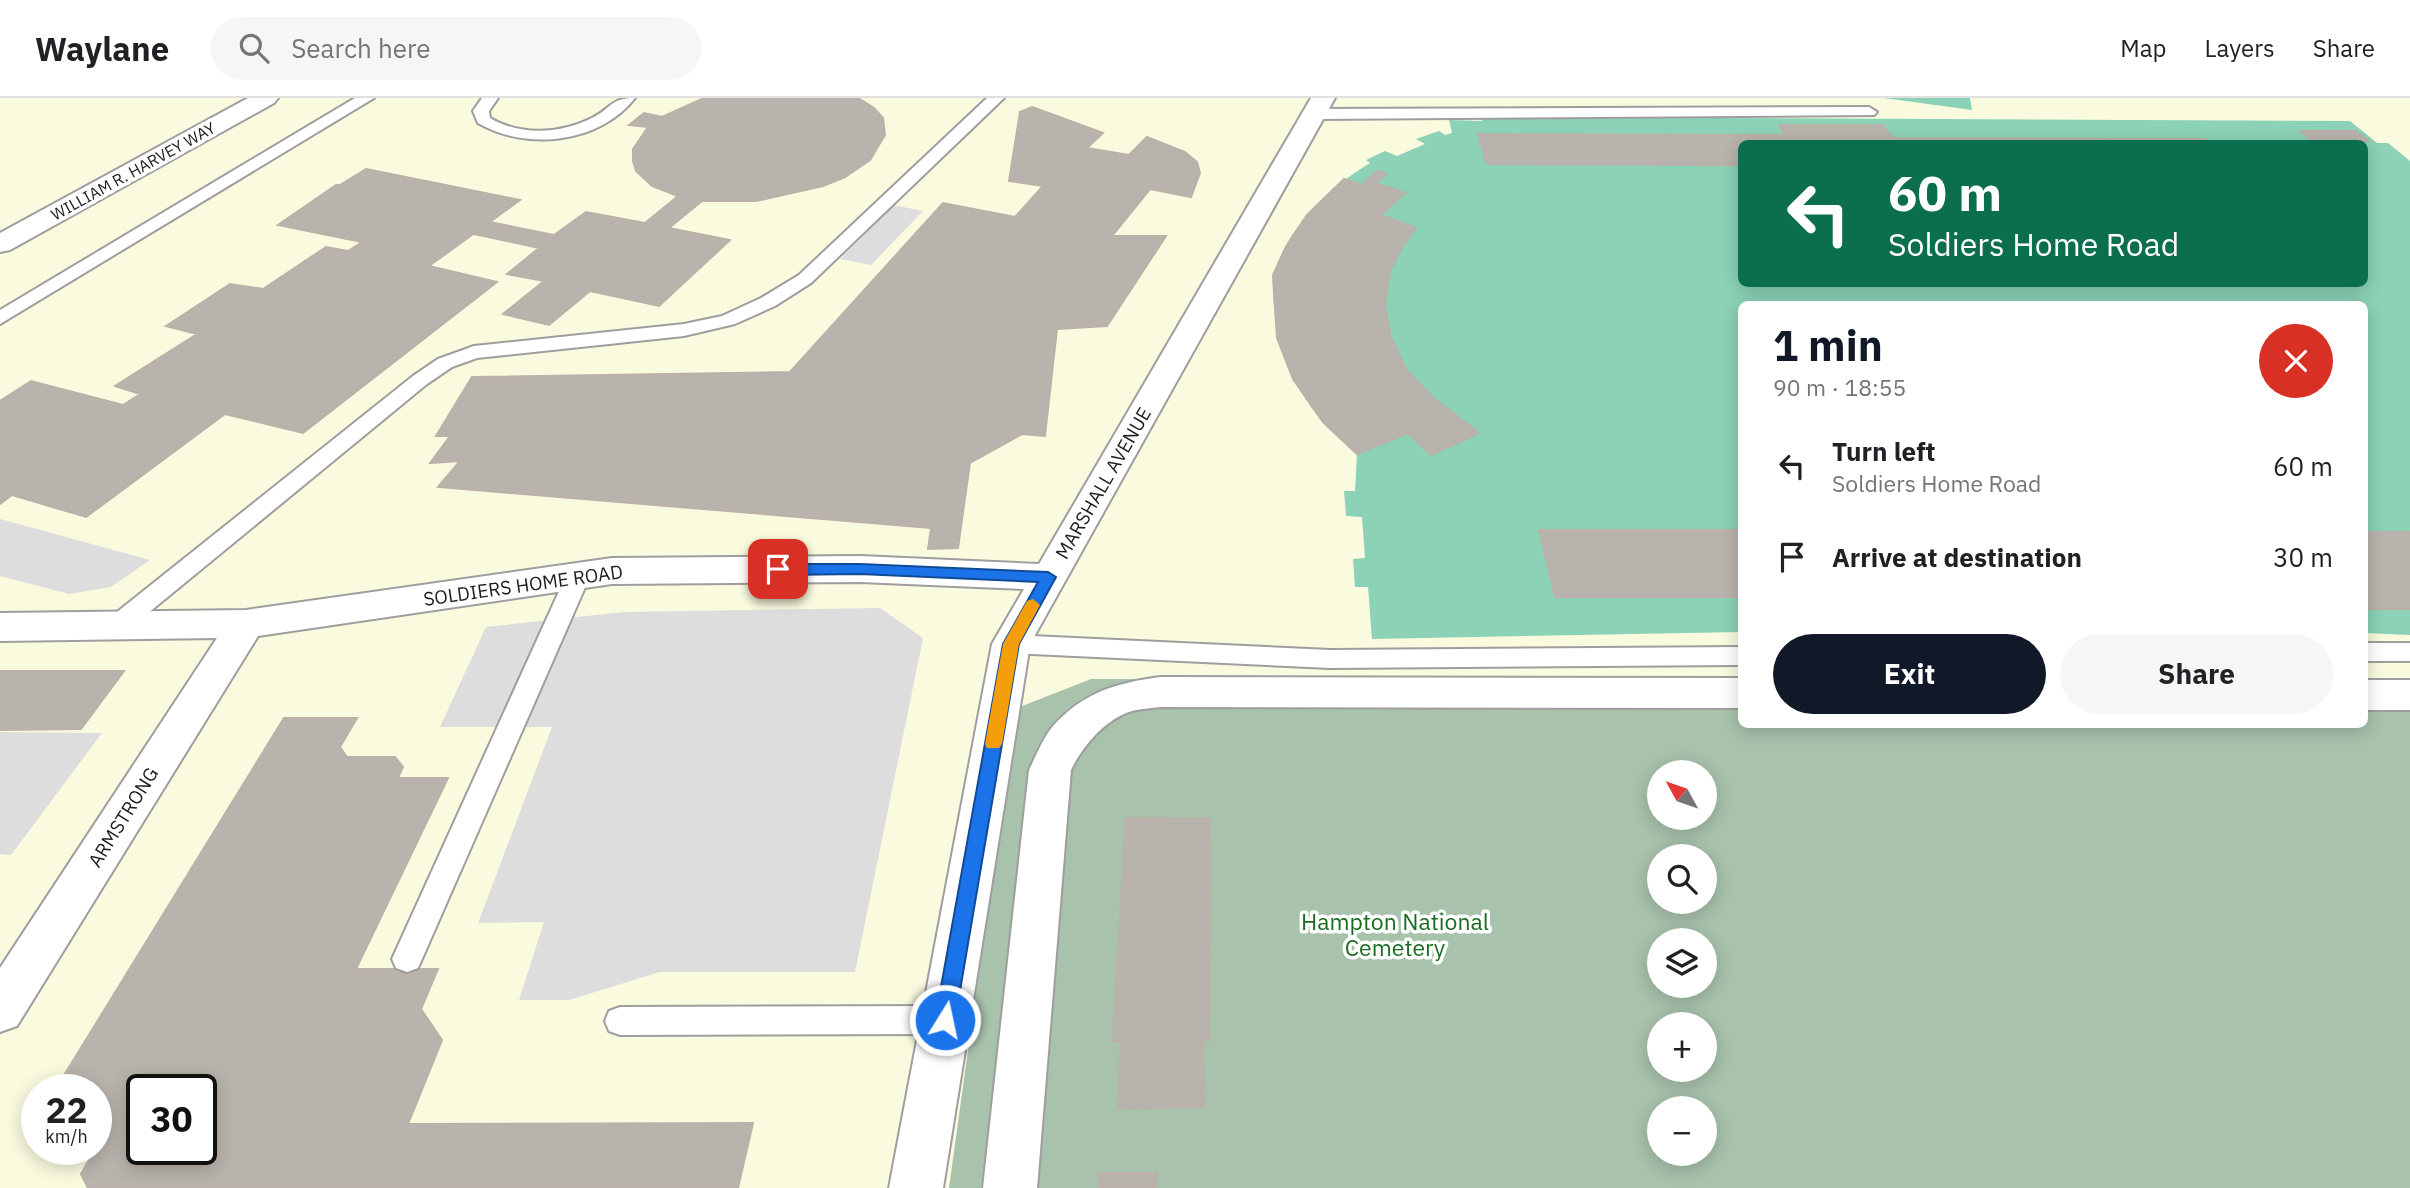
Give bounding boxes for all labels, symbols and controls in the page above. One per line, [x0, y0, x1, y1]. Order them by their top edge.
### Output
search box [211, 17, 701, 80]
text: Waylane [35, 27, 169, 70]
icon: search [235, 29, 273, 67]
text: Search here [291, 31, 431, 65]
text: Map [2120, 32, 2167, 64]
text: Layers [2205, 32, 2275, 64]
text: Share [2313, 32, 2375, 64]
street label: WILLIAM R. HARVEY WAY [47, 117, 219, 225]
text: 60 m [1888, 161, 2002, 224]
icon: left [1773, 168, 1864, 259]
text: Soldiers Home Road [1888, 223, 2179, 265]
text: 1 min [1773, 318, 1883, 373]
button: close [2259, 324, 2333, 398]
text: 90 m · 18:55 [1773, 372, 1906, 402]
street label: MARSHALL AVENUE [1050, 403, 1156, 563]
text: Turn left [1832, 434, 1935, 468]
icon: left [1773, 447, 1811, 485]
text: 60 m [2273, 449, 2333, 483]
text: Soldiers Home Road [1832, 468, 2041, 498]
icon: arrive [1773, 538, 1811, 576]
pin [748, 539, 808, 599]
text: Arrive at destination [1832, 540, 2082, 574]
text: 30 m [2273, 540, 2333, 574]
icon: arrive [759, 550, 797, 588]
street label: SOLDIERS HOME ROAD [422, 559, 624, 611]
button: Exit [1773, 634, 2046, 714]
button: Share [2060, 634, 2333, 714]
north arrow [1647, 760, 1717, 830]
map controls [1647, 760, 1717, 1166]
street label: ARMSTRONG [83, 763, 163, 871]
button: search [1647, 844, 1717, 914]
park label: Hampton National Cemetery [1301, 906, 1489, 962]
button: layers [1647, 928, 1717, 998]
position arrow [908, 983, 982, 1057]
button: + [1647, 1012, 1717, 1082]
speed limit sign: 30 [126, 1074, 217, 1165]
text: 22 [45, 1087, 88, 1133]
button: − [1647, 1096, 1717, 1166]
text: km/h [45, 1125, 88, 1148]

